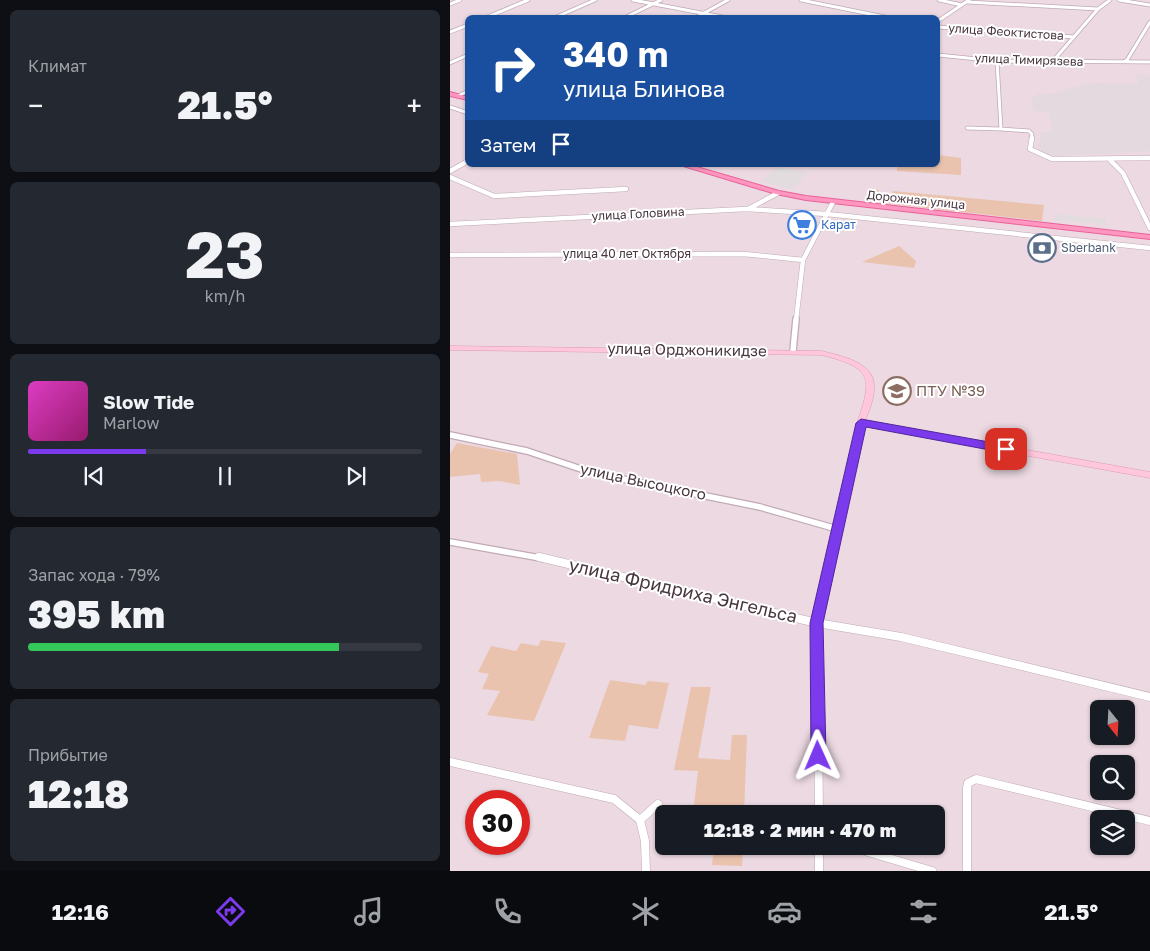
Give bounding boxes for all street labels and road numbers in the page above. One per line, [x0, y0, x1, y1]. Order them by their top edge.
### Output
street label: улица Феоктистова [948, 20, 1064, 43]
street label: улица Тимирязева [974, 50, 1084, 69]
street label: Дорожная улица [866, 187, 966, 212]
street label: улица Головина [591, 204, 685, 223]
street label: улица 40 лет Октября [563, 246, 691, 261]
street label: улица Орджоникидзе [607, 339, 767, 359]
street label: улица Высоцкого [579, 459, 708, 503]
street label: улица Фридриха Энгельса [567, 553, 800, 627]

